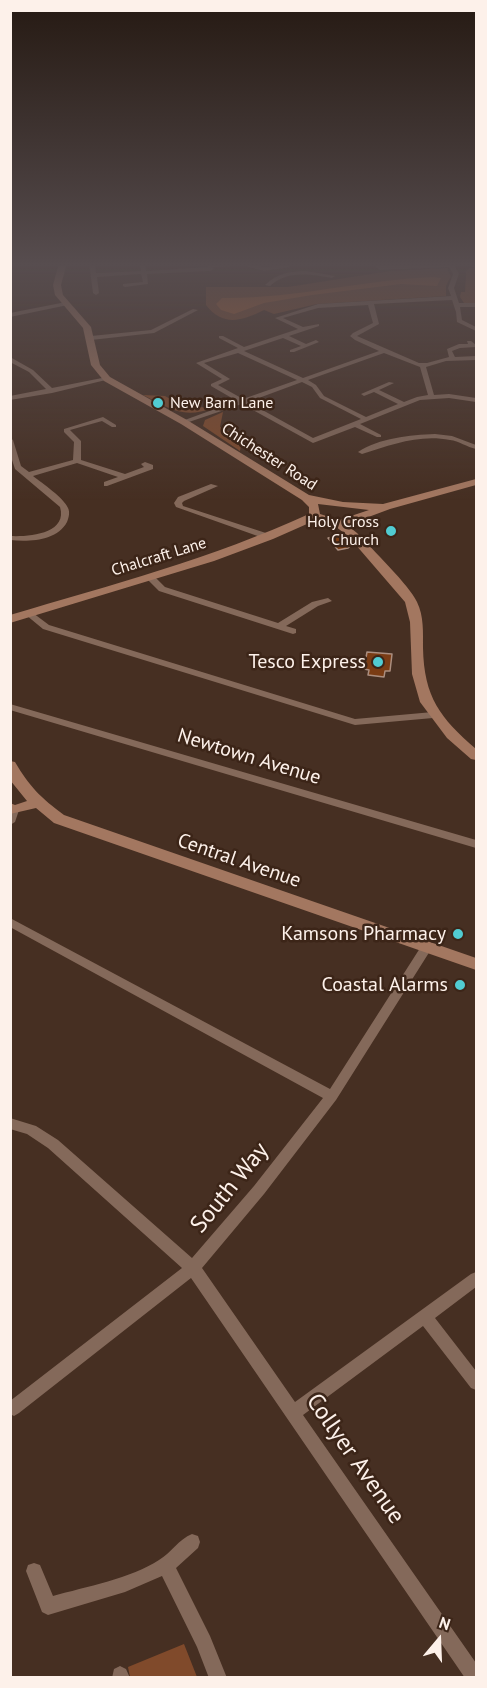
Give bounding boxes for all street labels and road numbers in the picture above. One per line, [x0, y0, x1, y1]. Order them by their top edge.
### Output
street label: Chichester Road [218, 419, 320, 495]
street label: Chalcraft Lane [109, 533, 209, 581]
street label: Newtown Avenue [174, 724, 324, 790]
street label: Central Avenue [174, 829, 304, 893]
street label: South Way [185, 1137, 275, 1239]
street label: Collyer Avenue [300, 1388, 410, 1530]

